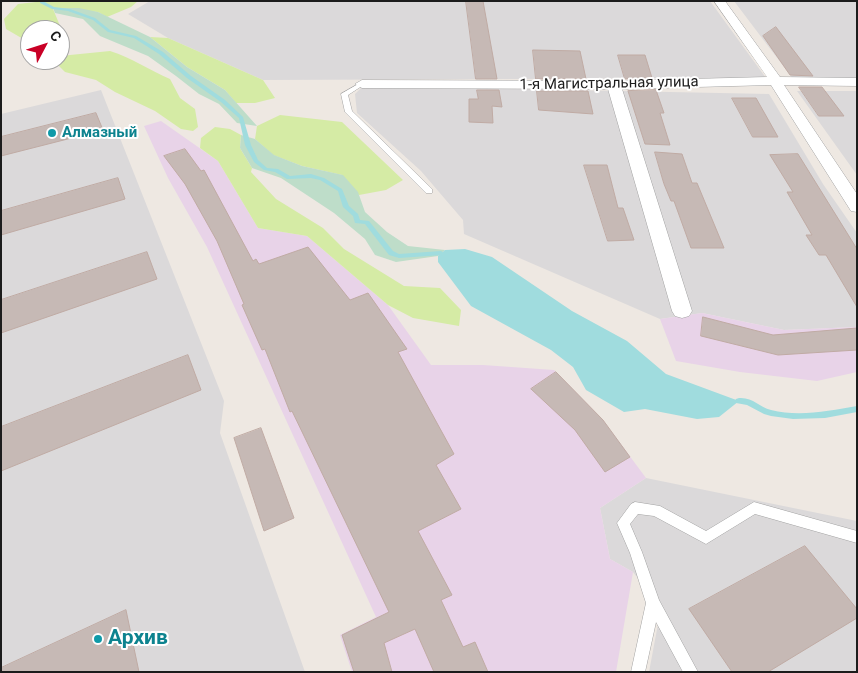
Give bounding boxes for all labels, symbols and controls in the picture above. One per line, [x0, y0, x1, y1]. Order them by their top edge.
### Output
north arrow [20, 20, 70, 70]
text: С [47, 27, 65, 45]
street label: 1-я Магистральная улица [519, 73, 699, 95]
place label: Алмазный [62, 124, 137, 142]
marker: Алмазный [46, 127, 58, 139]
place label: Архив [108, 626, 168, 652]
marker: Архив [92, 633, 104, 645]

